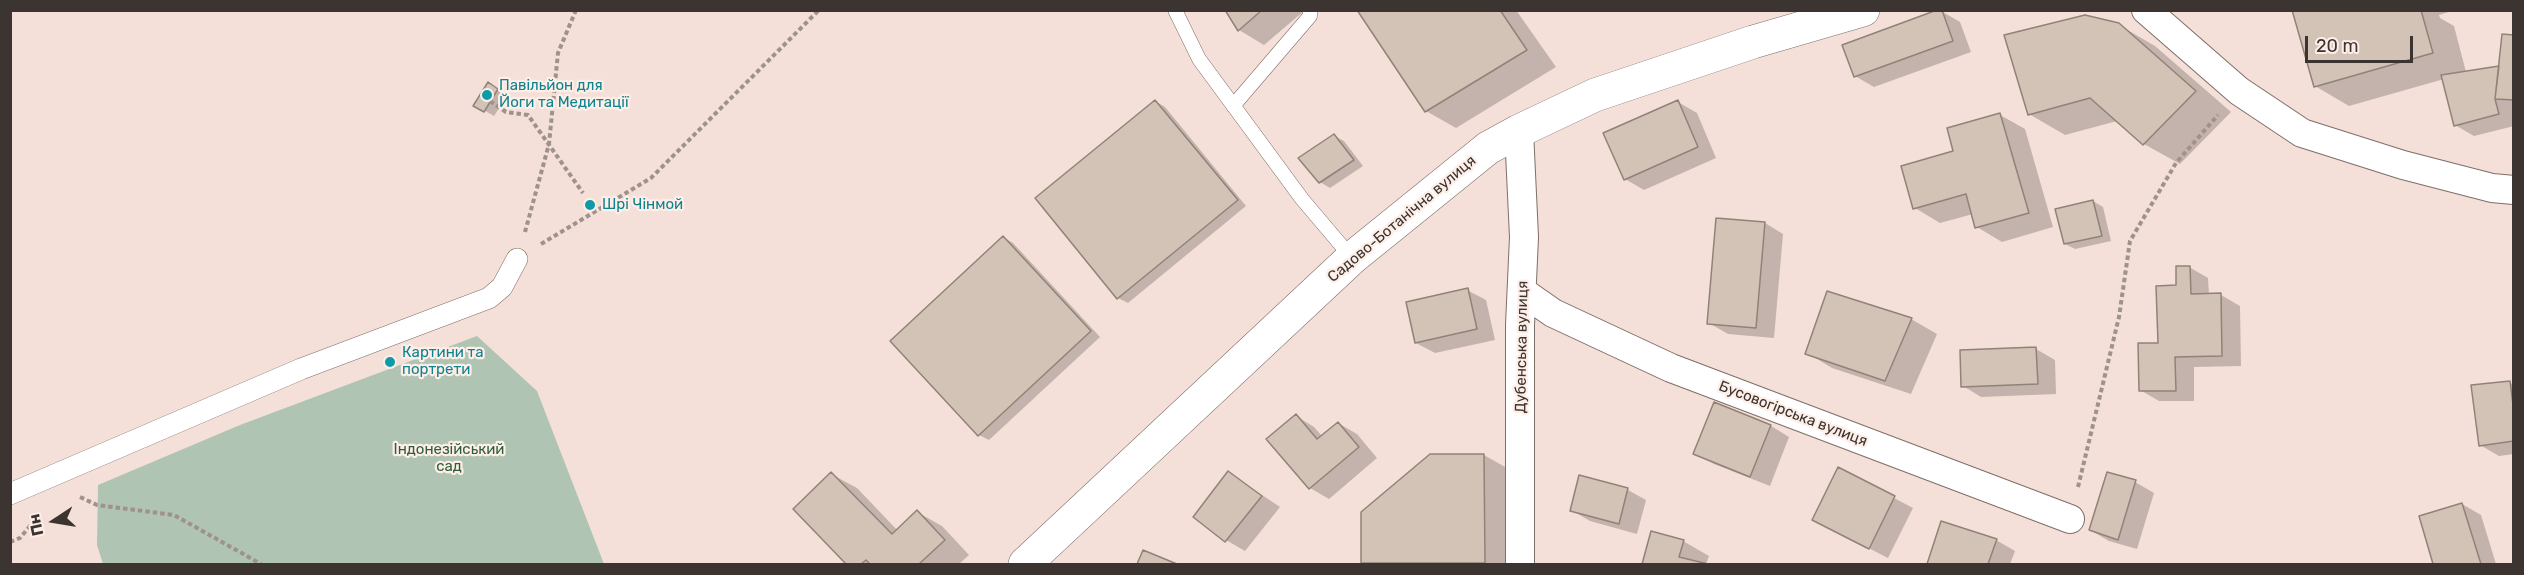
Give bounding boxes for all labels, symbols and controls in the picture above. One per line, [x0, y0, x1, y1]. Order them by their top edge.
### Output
scale bar [2308, 24, 2416, 62]
text: 20 m [2316, 35, 2358, 57]
place label: Павільйон для Йоги та Медитації [499, 77, 629, 112]
marker: Павільйон для Йоги та Медитації [480, 88, 494, 102]
street label: Садово-Ботанічна вулиця [1324, 152, 1480, 286]
place label: Шрі Чінмой [602, 196, 683, 214]
marker: Шрі Чінмой [583, 198, 597, 212]
street label: Дубенська вулиця [1512, 281, 1532, 413]
place label: Картини та портрети [402, 344, 484, 379]
marker: Картини та портрети [383, 355, 397, 369]
street label: Бусовогірська вулиця [1716, 377, 1870, 451]
park label: Індонезійський сад [394, 441, 504, 476]
north arrow [24, 491, 84, 551]
text: Пн [24, 512, 47, 538]

